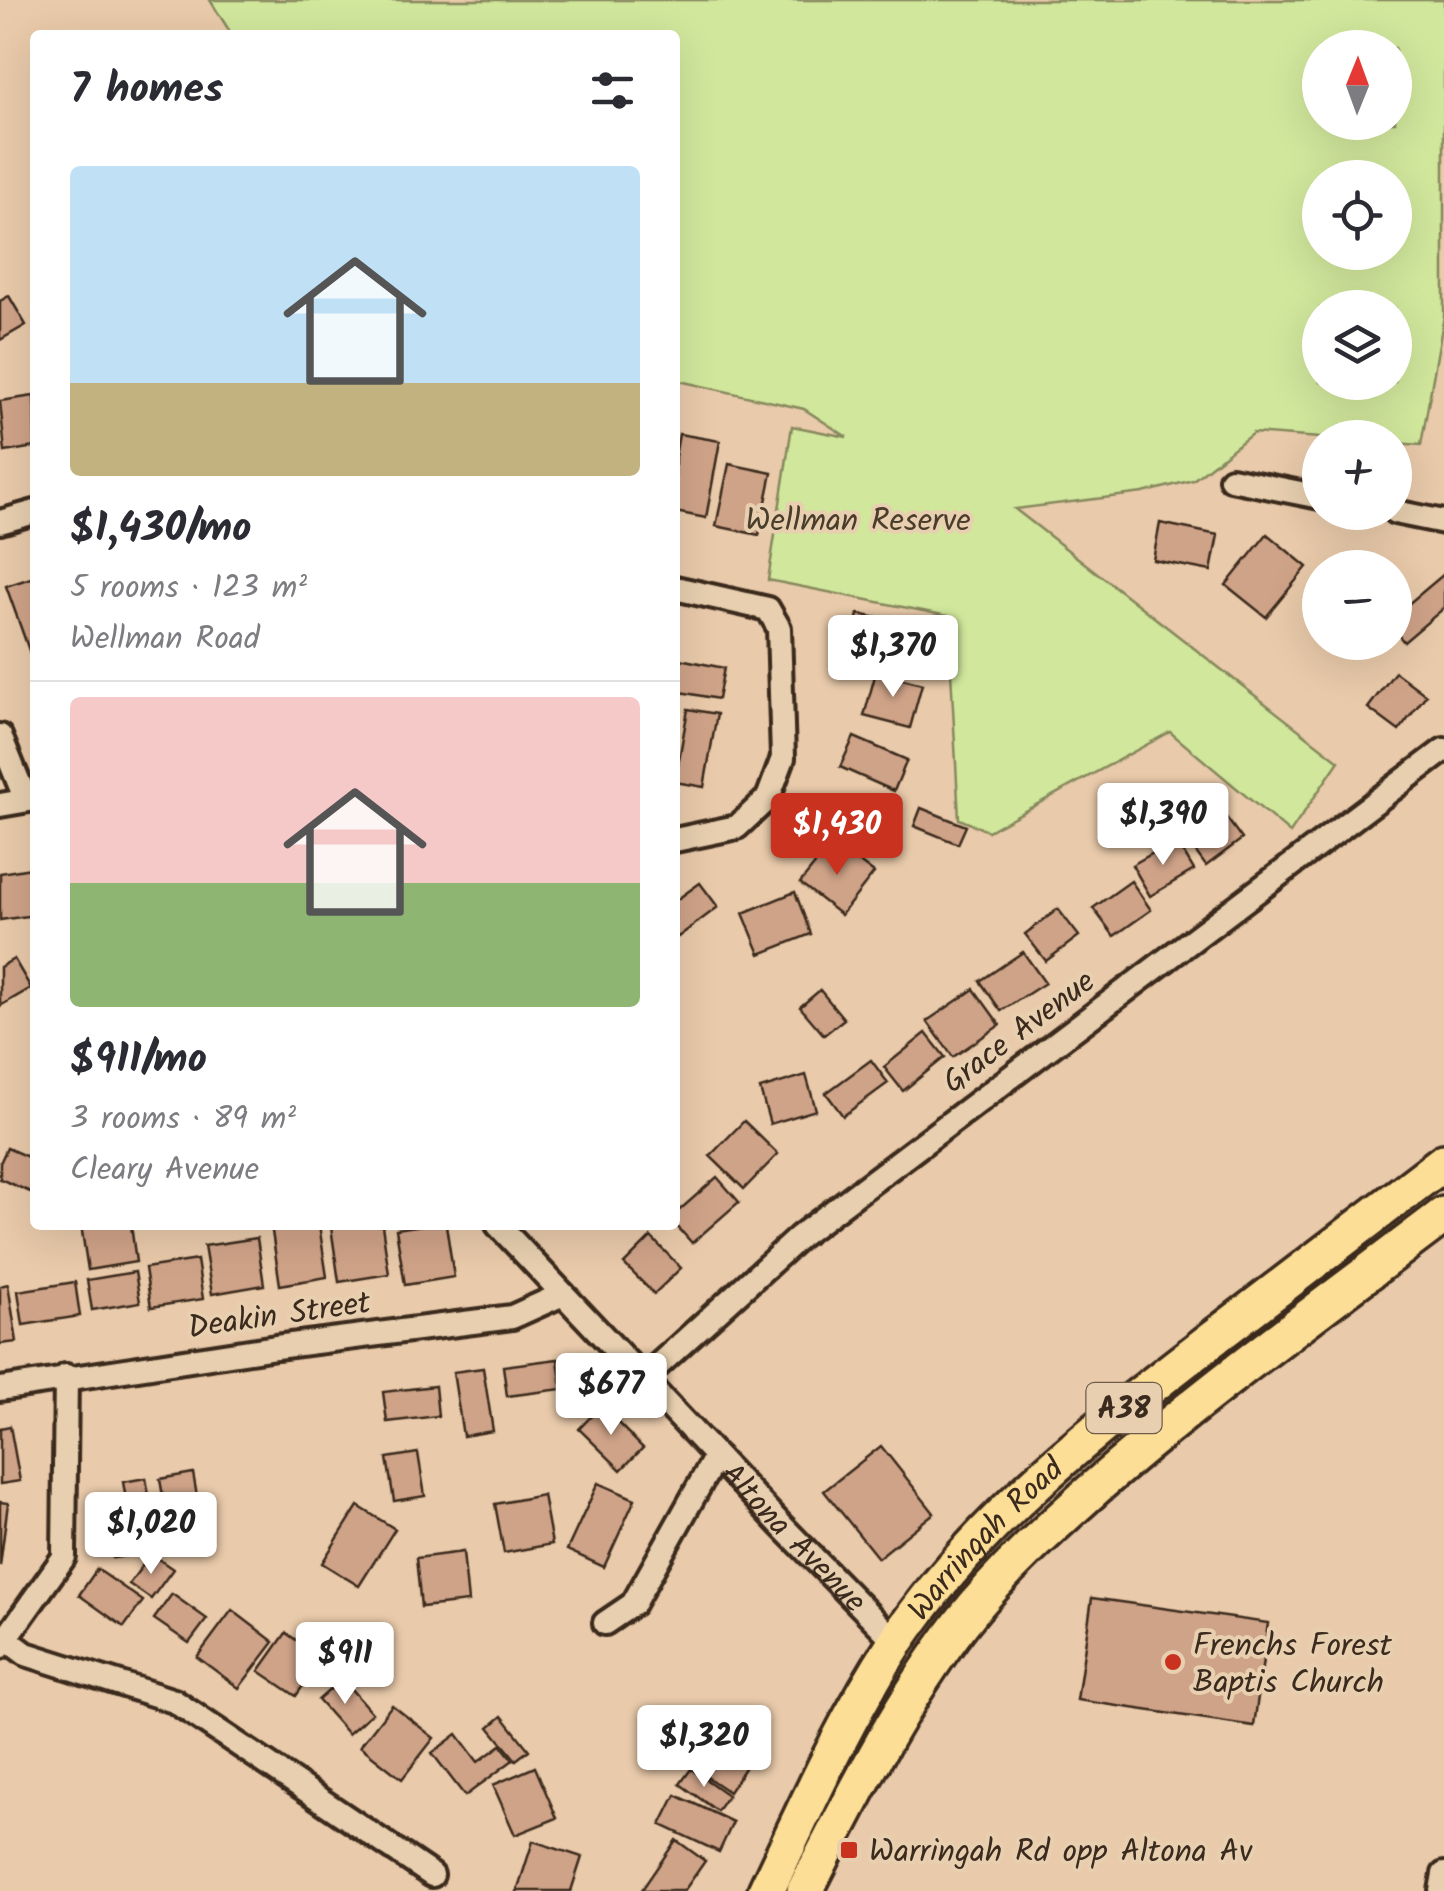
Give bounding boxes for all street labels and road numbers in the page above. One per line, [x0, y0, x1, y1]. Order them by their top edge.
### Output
street label: Grace Avenue [932, 958, 1107, 1108]
street label: Deakin Street [185, 1278, 374, 1355]
road number: A38 [1086, 1383, 1162, 1433]
street label: Warringah Road [896, 1445, 1077, 1633]
street label: Altona Avenue [706, 1452, 878, 1626]

